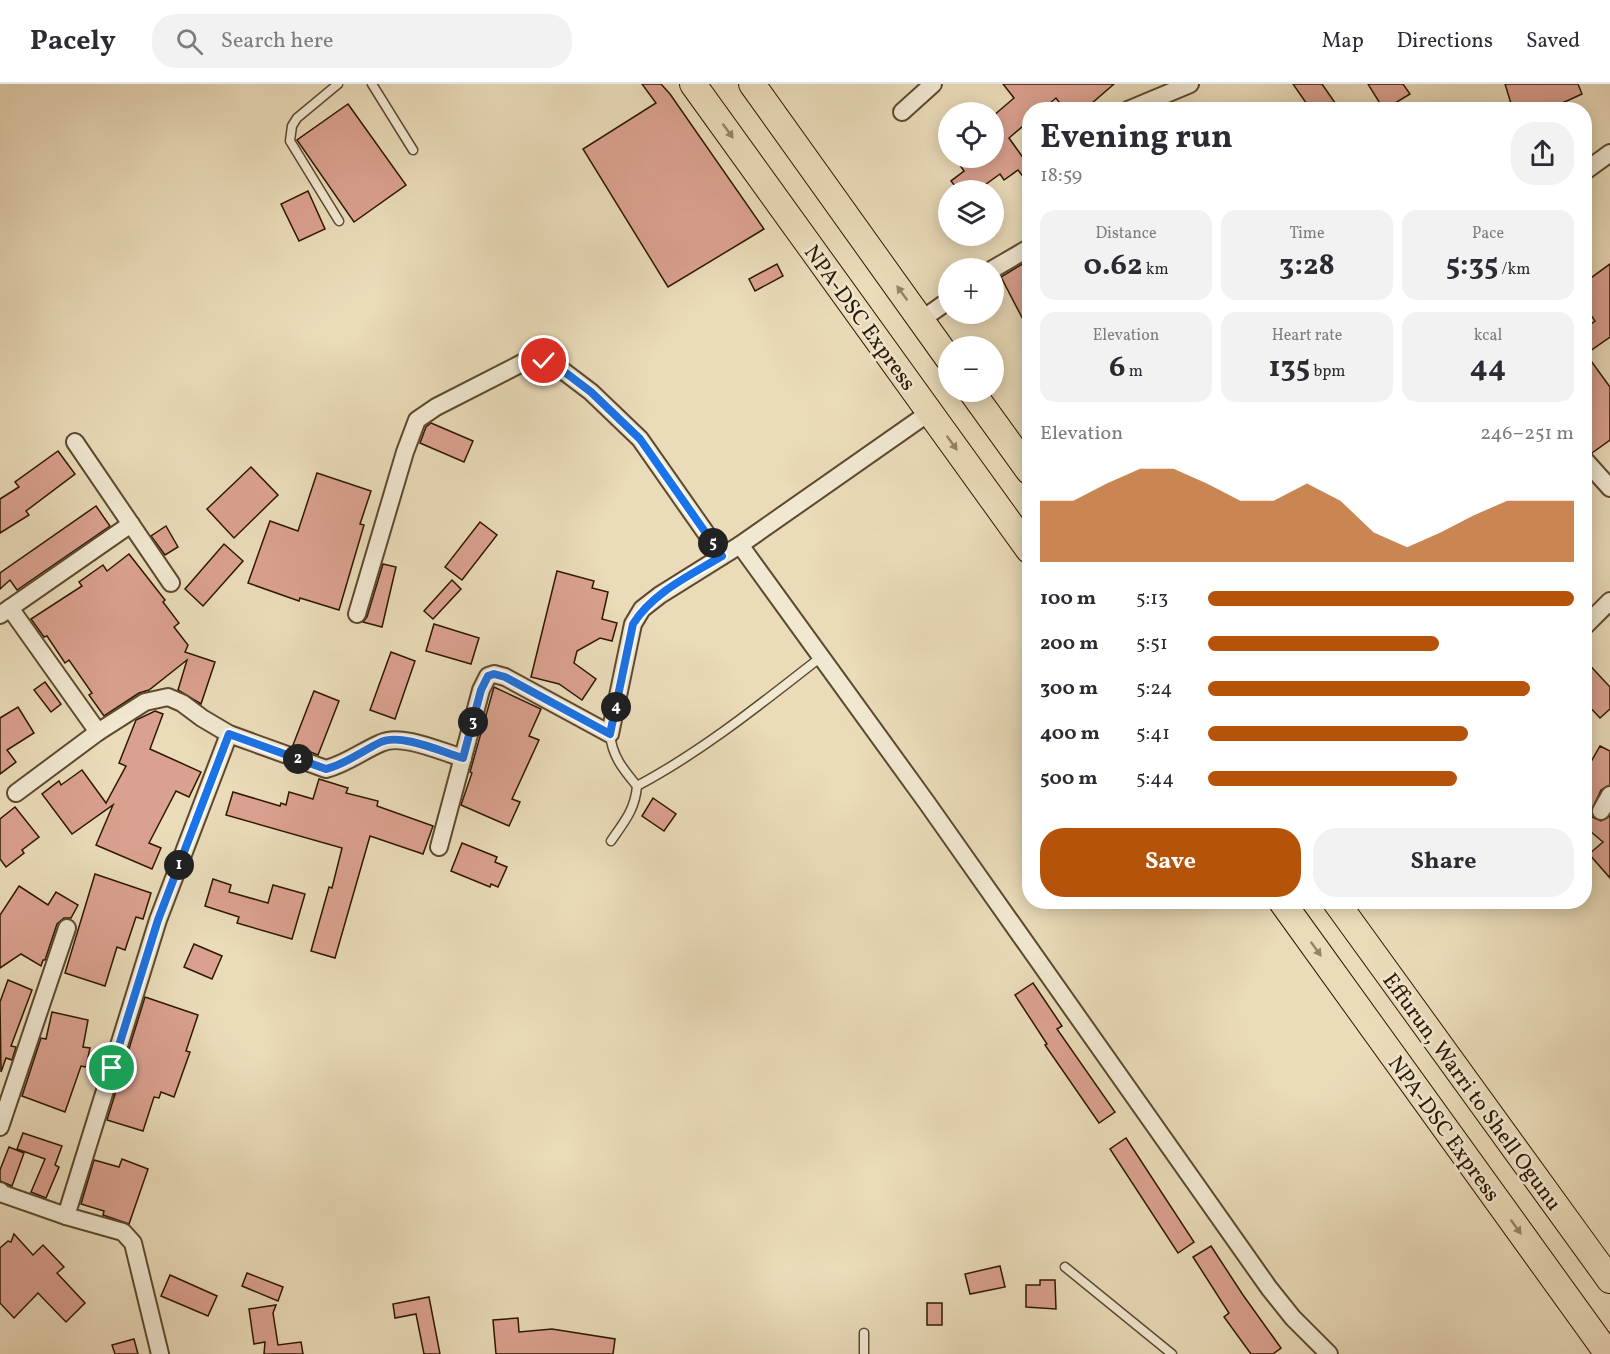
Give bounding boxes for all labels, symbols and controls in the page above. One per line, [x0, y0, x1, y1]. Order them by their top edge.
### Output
search box [152, 14, 572, 68]
text: Pacely [30, 22, 116, 61]
icon: search [173, 25, 206, 58]
text: Search here [221, 26, 334, 57]
text: Map [1322, 27, 1364, 56]
text: Directions [1397, 27, 1493, 56]
text: Saved [1526, 27, 1580, 56]
map controls [938, 102, 1004, 402]
button: locate [938, 102, 1004, 168]
text: Evening run [1040, 116, 1233, 162]
button: share [1511, 122, 1574, 185]
one-way arrow [722, 123, 734, 139]
text: 18:59 [1040, 162, 1082, 190]
button: layers [938, 180, 1004, 246]
text: Distance [1095, 223, 1157, 245]
text: Time [1289, 223, 1325, 245]
text: Pace [1472, 223, 1504, 245]
street label: NPA-DSC Express [795, 239, 923, 398]
text: 0.62 [1083, 245, 1142, 287]
text: 3:28 [1279, 245, 1335, 287]
text: 5:35 [1446, 245, 1498, 287]
button: + [938, 258, 1004, 324]
text: km [1142, 259, 1169, 281]
text: /km [1498, 259, 1530, 281]
one-way arrow [896, 285, 908, 301]
text: Elevation [1093, 325, 1159, 347]
text: Heart rate [1272, 325, 1342, 347]
text: kcal [1474, 325, 1502, 347]
pin [518, 335, 569, 386]
button: − [938, 336, 1004, 402]
icon: check [527, 344, 560, 377]
text: 6 [1109, 347, 1126, 389]
text: 135 [1268, 347, 1310, 389]
text: 44 [1470, 347, 1506, 389]
text: m [1126, 361, 1143, 383]
text: bpm [1310, 361, 1346, 383]
text: Elevation [1040, 420, 1123, 448]
text: 246–251 m [1480, 420, 1574, 448]
one-way arrow [946, 435, 958, 451]
pin: 5 [698, 528, 728, 558]
text: 5 [709, 532, 717, 554]
text: 100 m [1040, 585, 1096, 613]
text: 5:13 [1136, 585, 1168, 613]
text: 200 m [1040, 630, 1098, 658]
text: 5:51 [1136, 630, 1168, 658]
text: 300 m [1040, 675, 1098, 703]
text: 5:24 [1136, 675, 1172, 703]
pin: 4 [601, 692, 631, 722]
text: 4 [611, 696, 621, 718]
pin: 3 [458, 707, 488, 737]
text: 3 [469, 711, 477, 733]
text: 400 m [1040, 720, 1100, 748]
text: 5:41 [1136, 720, 1170, 748]
pin: 2 [283, 744, 313, 774]
text: 2 [294, 748, 302, 770]
text: 500 m [1040, 765, 1098, 793]
text: 5:44 [1136, 765, 1174, 793]
button: Save [1040, 828, 1301, 897]
button: Share [1313, 828, 1574, 897]
pin: 1 [164, 850, 194, 880]
text: 1 [176, 854, 182, 876]
one-way arrow [1310, 941, 1322, 956]
street label: Effurun, Warri to Shell Ogunu [1374, 967, 1568, 1218]
pin [86, 1042, 137, 1093]
street label: NPA-DSC Express [1379, 1050, 1507, 1209]
icon: arrive [95, 1051, 128, 1084]
one-way arrow [1510, 1218, 1522, 1234]

